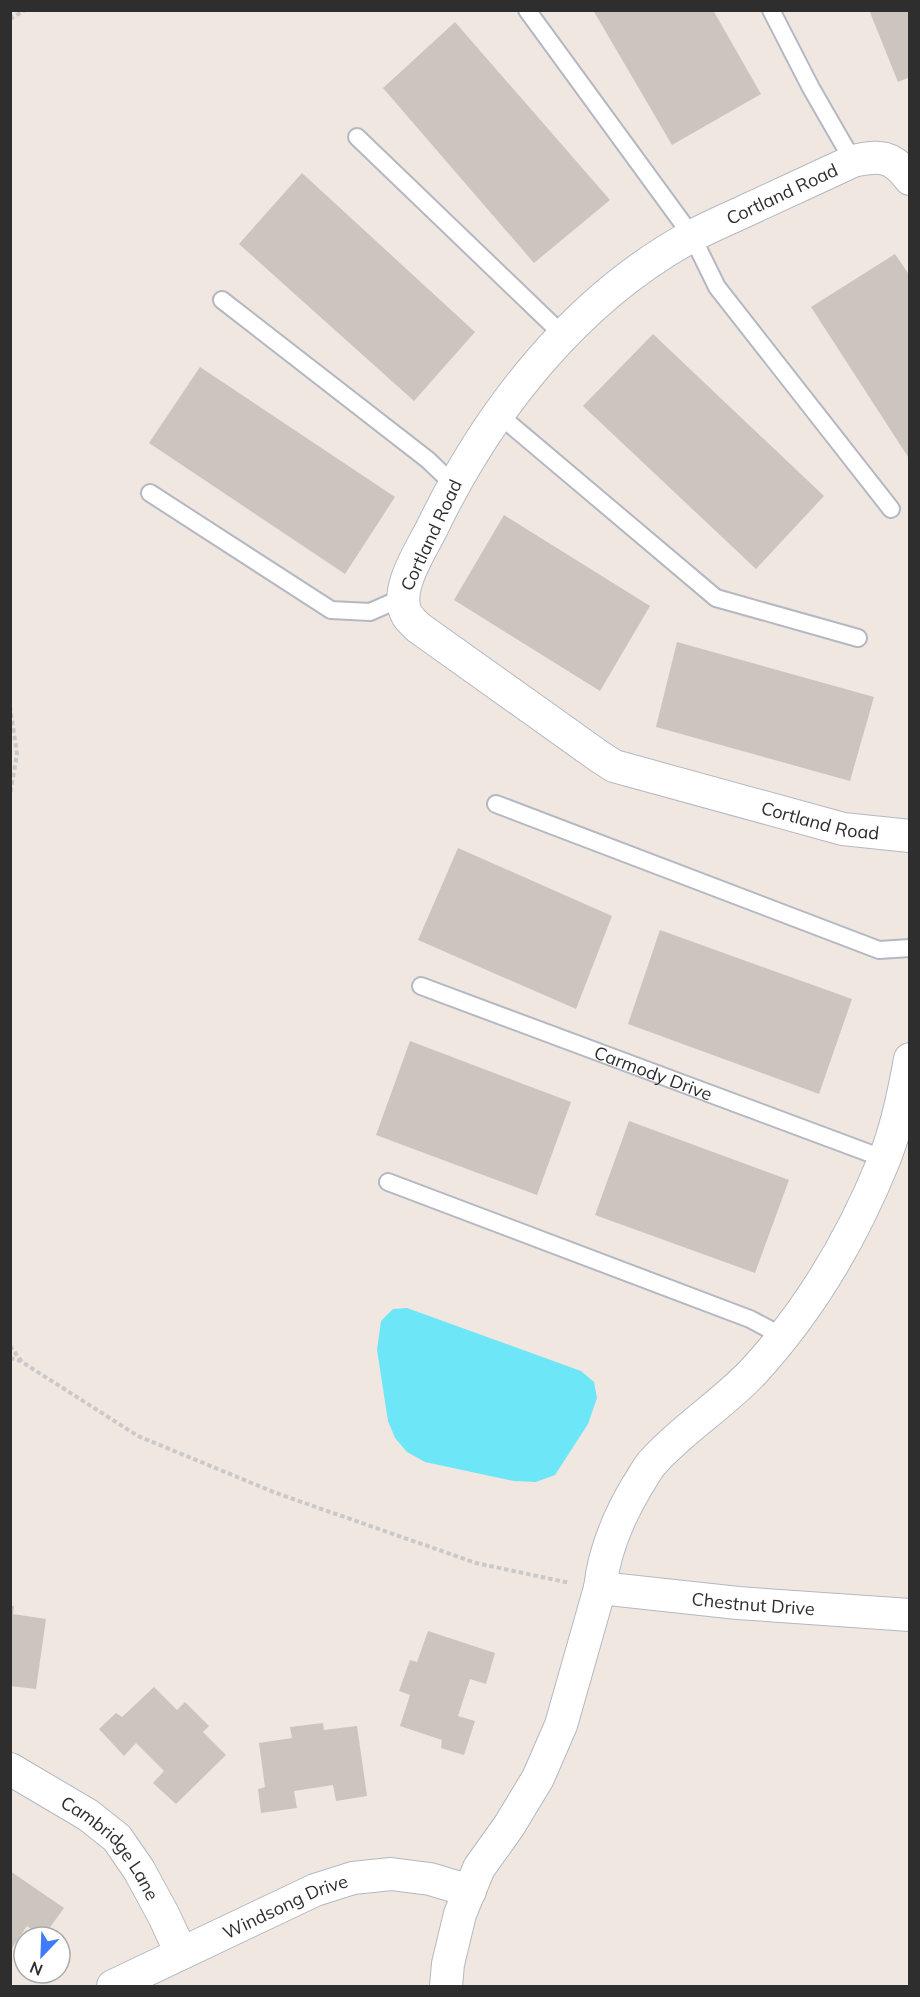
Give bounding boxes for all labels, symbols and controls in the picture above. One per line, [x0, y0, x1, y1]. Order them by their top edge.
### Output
street label: Cortland Road [723, 158, 841, 230]
street label: Cortland Road [395, 476, 467, 594]
street label: Cortland Road [759, 796, 880, 844]
street label: Carmody Drive [591, 1040, 716, 1105]
street label: Chestnut Drive [691, 1587, 815, 1620]
street label: Cambridge Lane [57, 1790, 165, 1904]
street label: Windsong Drive [219, 1869, 351, 1944]
north arrow [12, 1925, 72, 1985]
text: N [27, 1957, 46, 1980]

